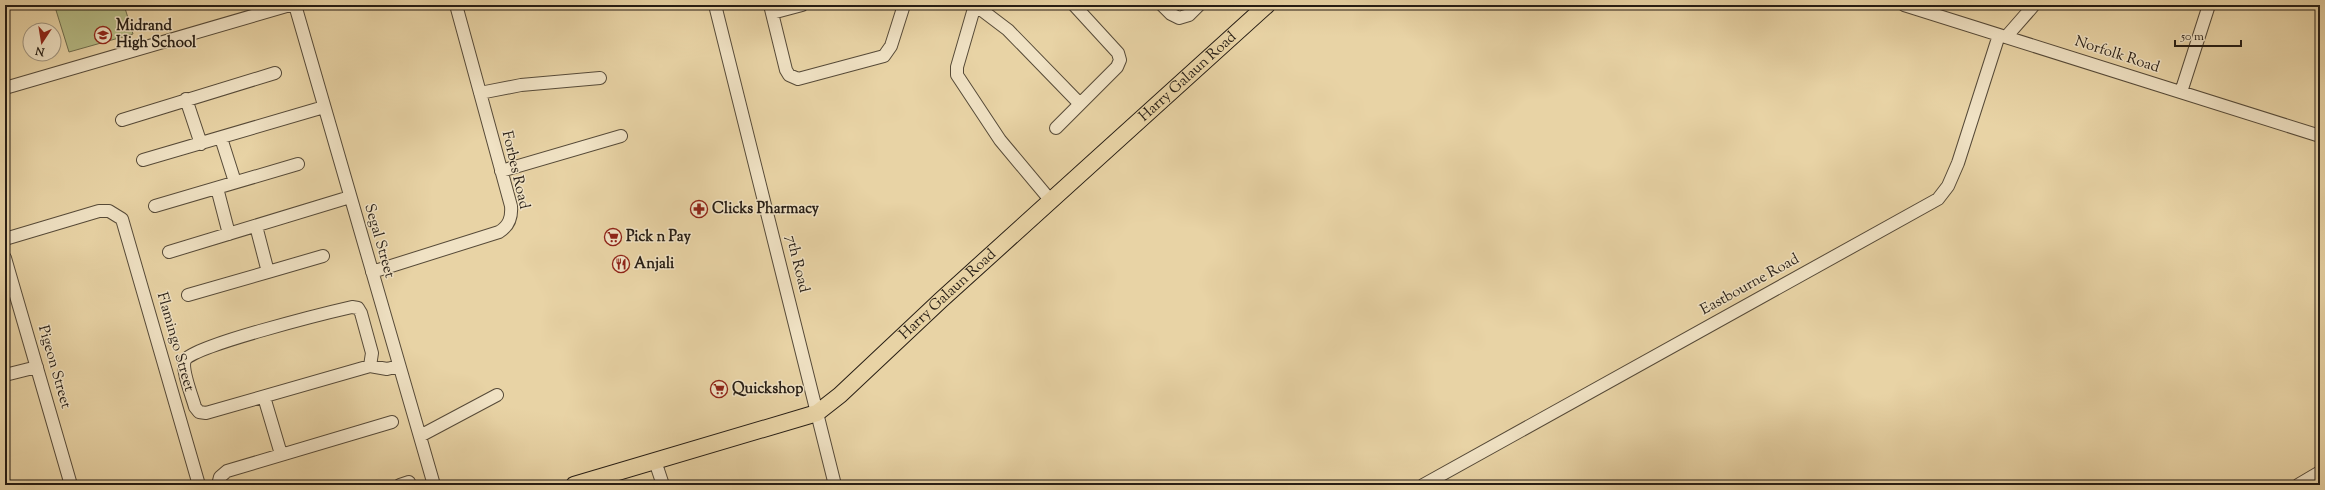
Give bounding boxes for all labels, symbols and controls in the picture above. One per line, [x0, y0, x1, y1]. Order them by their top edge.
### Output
place label: Midrand High School [116, 16, 197, 54]
north arrow [22, 22, 62, 62]
scale bar [2175, 22, 2241, 48]
school or university icon: Midrand High School [93, 25, 113, 45]
street label: Harry Galaun Road [1134, 27, 1242, 127]
text: 50 m [2180, 28, 2204, 46]
street label: Norfolk Road [2072, 31, 2163, 79]
text: N [34, 42, 47, 60]
street label: Forbes Road [496, 129, 534, 212]
pharmacy icon: Clicks Pharmacy [689, 199, 709, 219]
place label: Clicks Pharmacy [712, 199, 819, 220]
street label: Segal Street [358, 201, 400, 281]
supermarket icon: Pick n Pay [603, 227, 623, 247]
place label: Pick n Pay [626, 227, 692, 248]
street label: 7th Road [780, 233, 814, 295]
street label: Harry Galaun Road [895, 244, 1001, 345]
street label: Eastbourne Road [1697, 249, 1804, 321]
restaurant icon: Anjali [611, 254, 631, 274]
place label: Anjali [634, 254, 675, 275]
street label: Flamingo Street [151, 290, 199, 394]
street label: Pigeon Street [32, 323, 76, 411]
supermarket icon: Quickshop [709, 379, 729, 399]
place label: Quickshop [732, 379, 804, 400]

